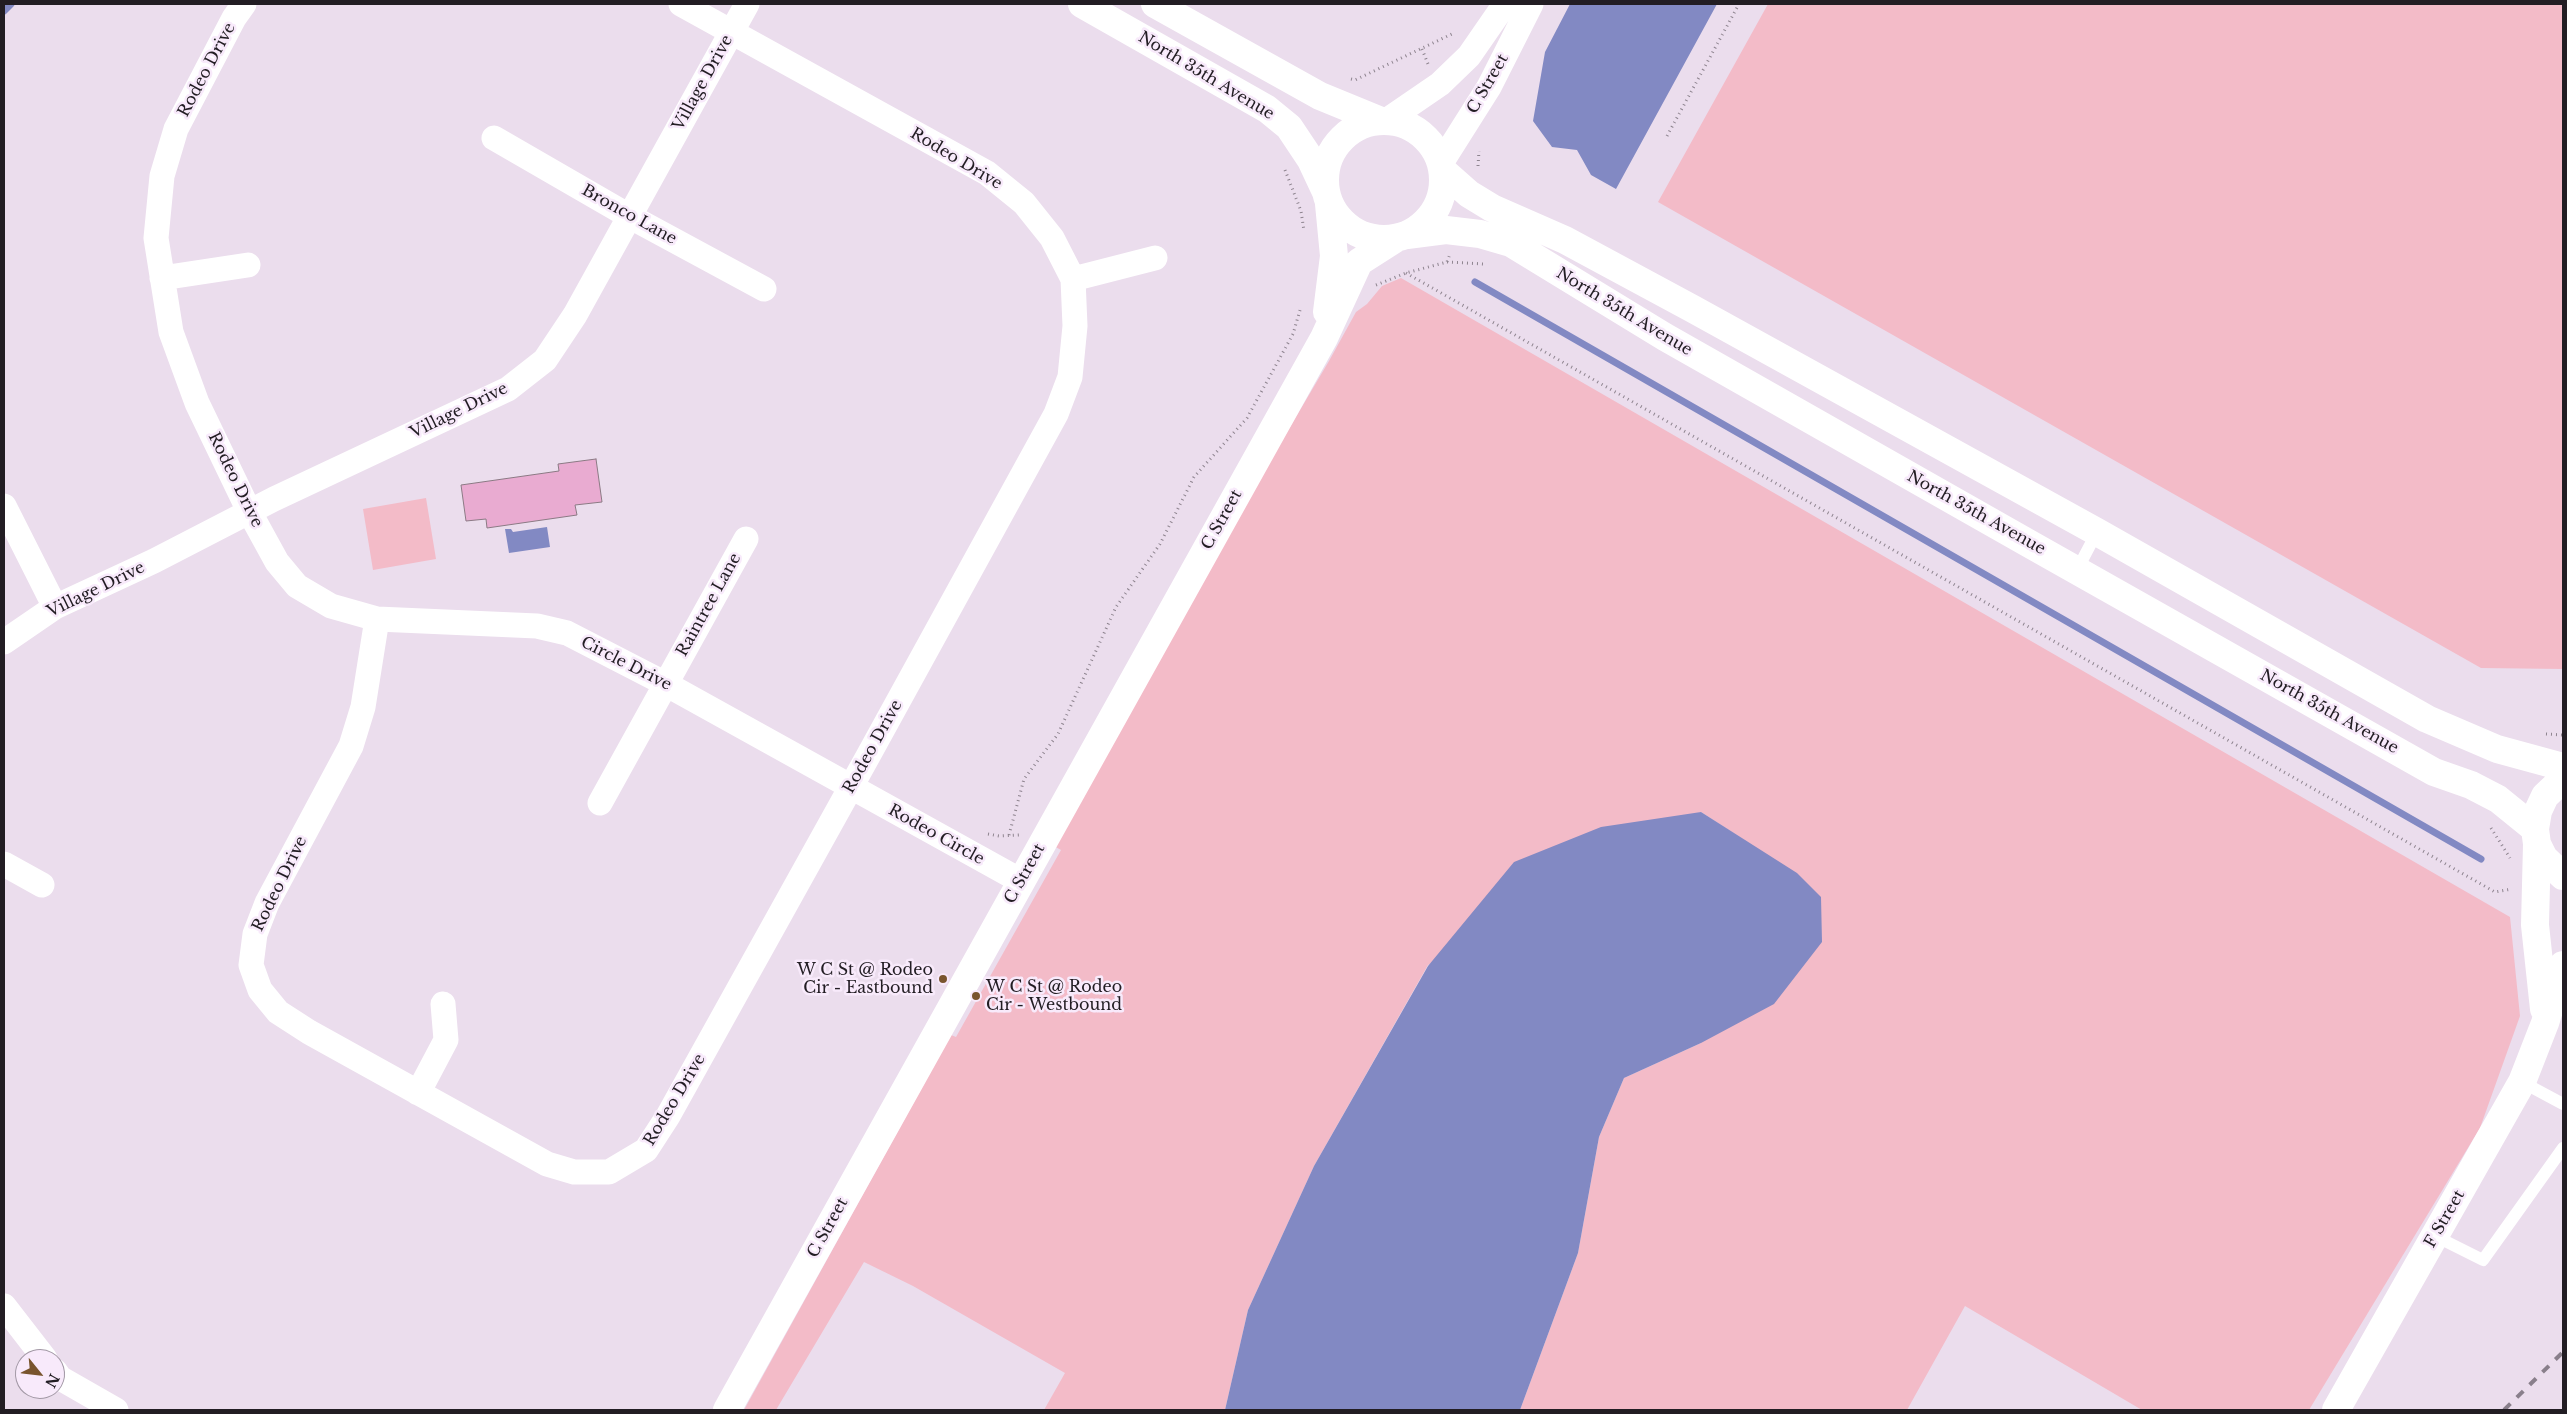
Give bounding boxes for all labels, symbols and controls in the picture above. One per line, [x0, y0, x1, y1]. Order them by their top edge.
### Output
street label: Rodeo Drive [174, 20, 240, 120]
street label: North 35th Avenue [1135, 28, 1277, 124]
street label: Village Drive [669, 32, 737, 134]
street label: C Street [1463, 51, 1513, 117]
street label: Rodeo Drive [907, 124, 1005, 194]
street label: Bronco Lane [578, 181, 680, 249]
street label: North 35th Avenue [1553, 264, 1695, 360]
street label: Village Drive [407, 379, 511, 443]
street label: Rodeo Drive [204, 429, 266, 531]
street label: North 35th Avenue [1903, 467, 2049, 559]
street label: C Street [1198, 487, 1246, 553]
street label: Raintree Lane [673, 550, 745, 660]
street label: Village Drive [44, 558, 148, 622]
street label: Circle Drive [578, 633, 674, 695]
street label: North 35th Avenue [2256, 666, 2402, 758]
street label: Rodeo Drive [839, 697, 907, 797]
street label: Rodeo Circle [885, 801, 987, 869]
street label: Rodeo Drive [249, 833, 311, 935]
street label: C Street [1001, 841, 1049, 907]
place label: W C St @ Rodeo Cir - Eastbound [797, 960, 933, 998]
marker: W C St @ Rodeo Cir - Eastbound [937, 973, 949, 985]
place label: W C St @ Rodeo Cir - Westbound [986, 977, 1122, 1015]
marker: W C St @ Rodeo Cir - Westbound [970, 990, 982, 1002]
street label: Rodeo Drive [640, 1051, 710, 1149]
street label: F Street [2421, 1187, 2469, 1251]
street label: C Street [804, 1195, 852, 1261]
north arrow [15, 1349, 65, 1399]
text: N [41, 1371, 63, 1391]

